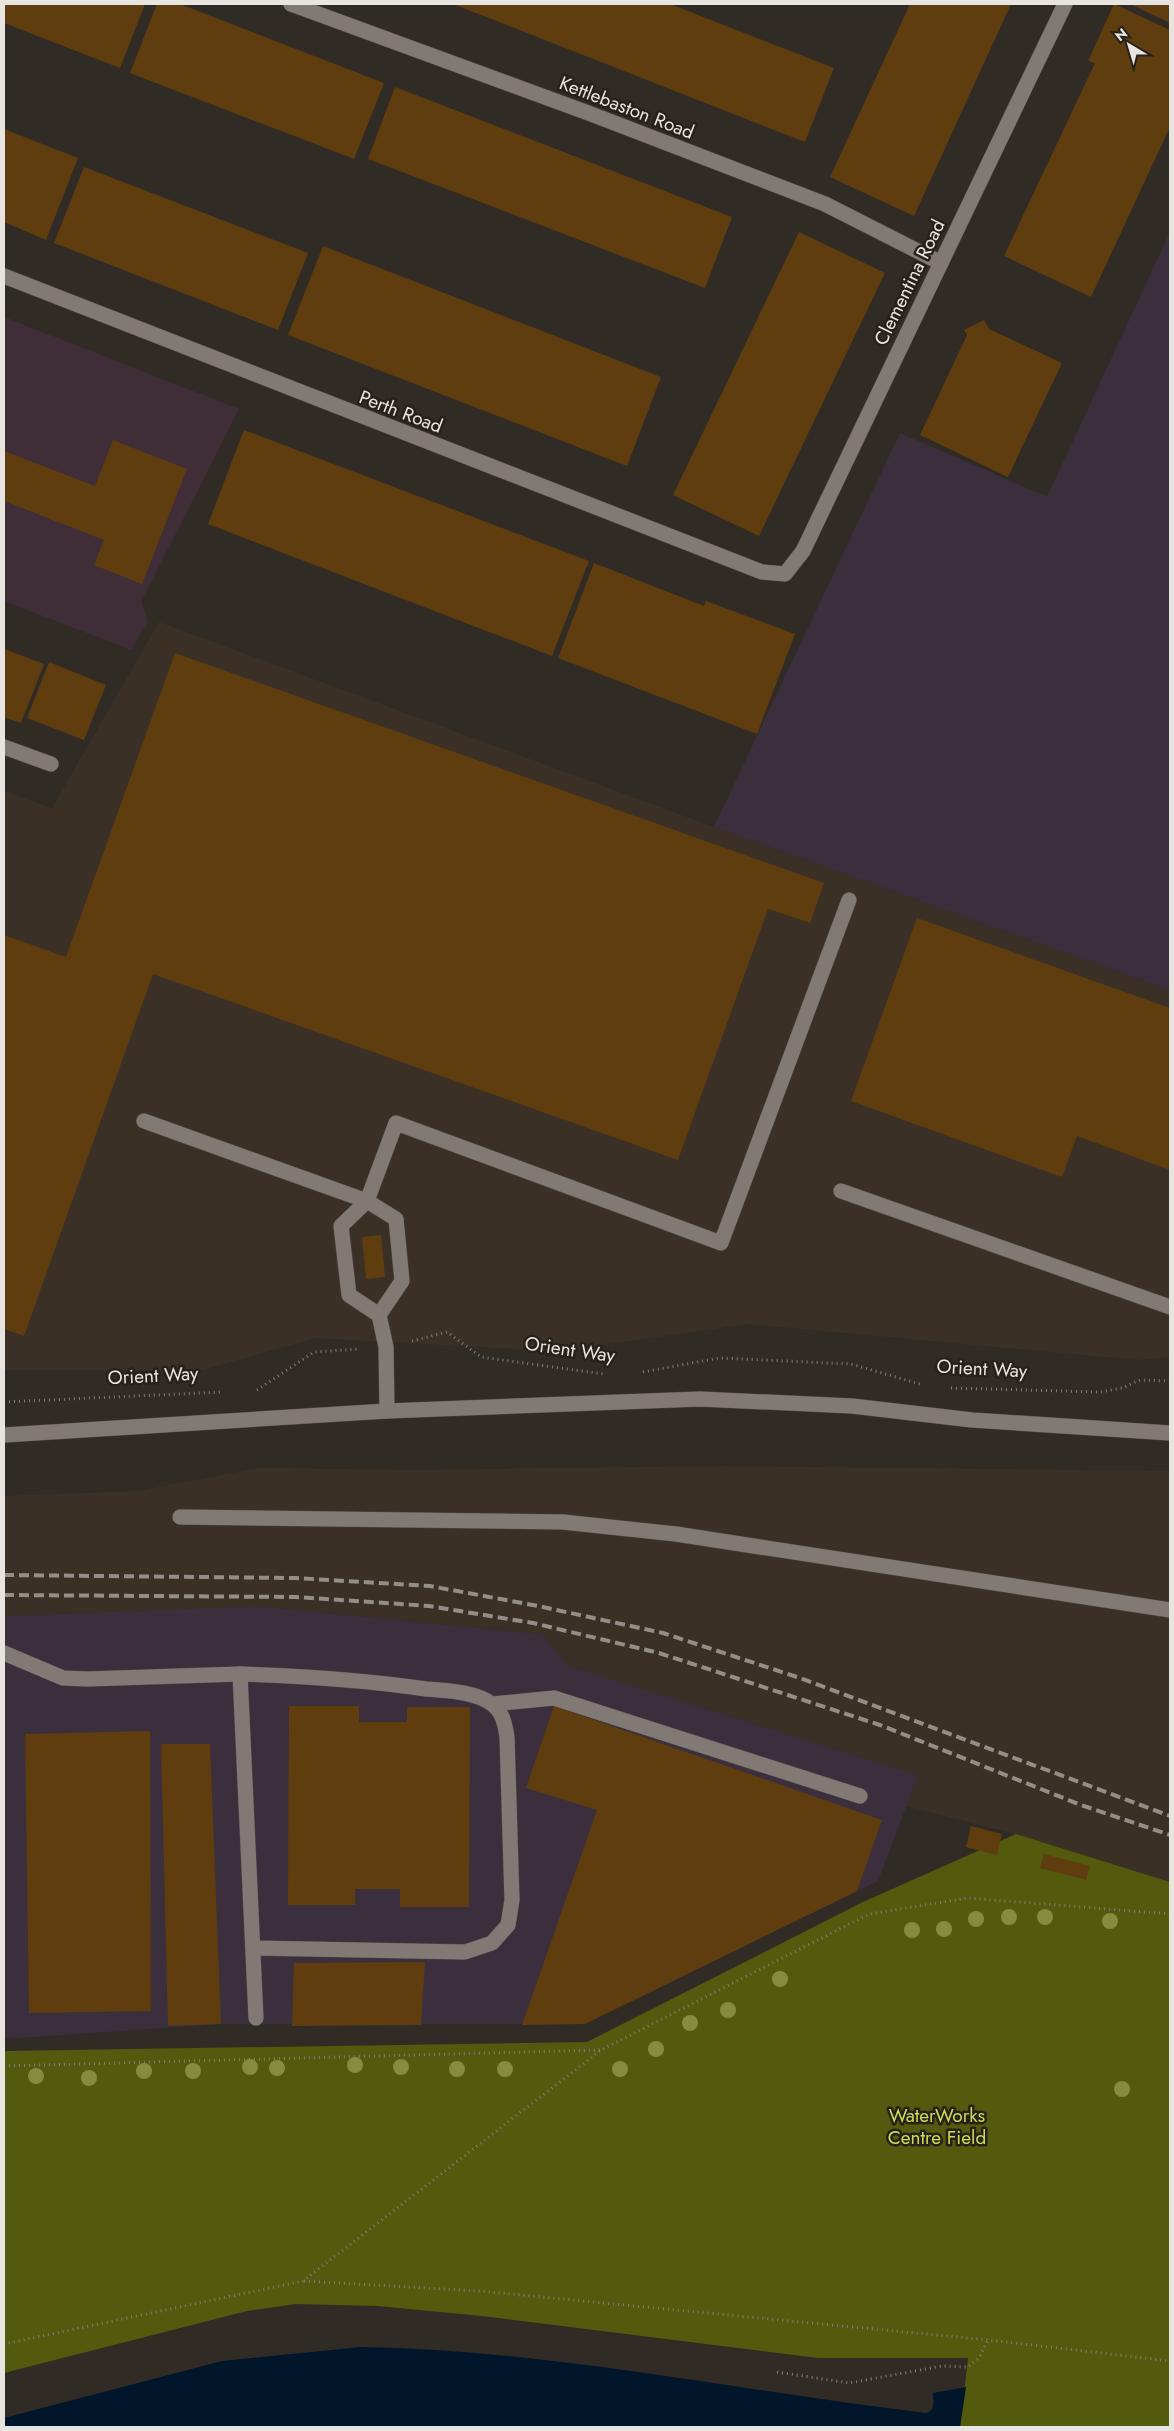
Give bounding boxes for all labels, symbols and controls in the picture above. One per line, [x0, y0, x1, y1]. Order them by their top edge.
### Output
north arrow [1104, 20, 1154, 70]
text: N [1110, 23, 1132, 46]
street label: Kettlebaston Road [555, 69, 698, 146]
street label: Clementina Road [867, 215, 952, 350]
street label: Perth Road [355, 383, 446, 440]
street label: Orient Way [523, 1330, 617, 1369]
street label: Orient Way [936, 1353, 1029, 1384]
street label: Orient Way [107, 1360, 200, 1391]
park label: WaterWorks Centre Field [888, 2102, 986, 2151]

